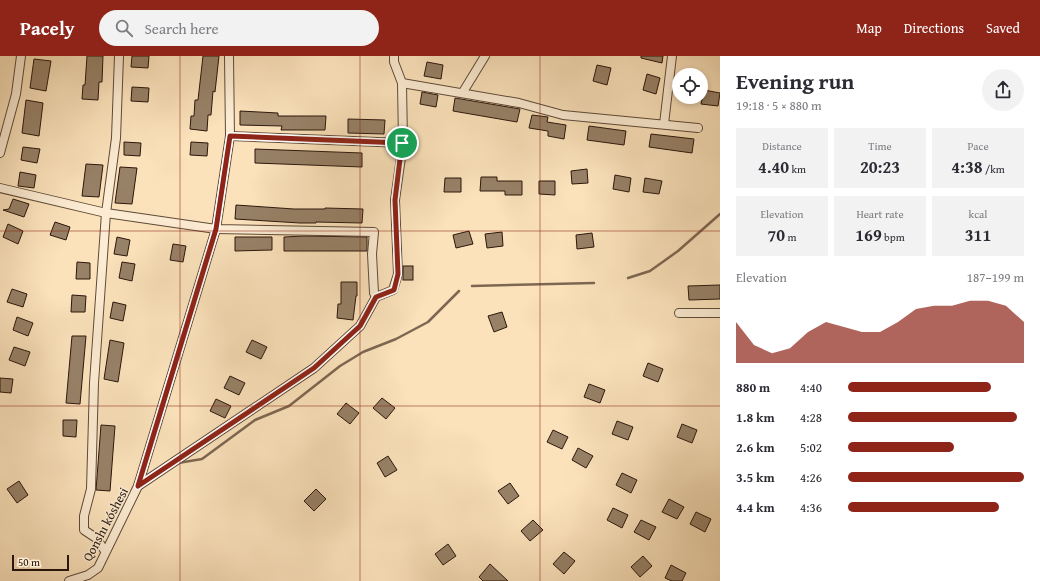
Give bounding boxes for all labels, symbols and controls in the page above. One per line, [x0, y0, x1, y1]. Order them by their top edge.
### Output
search box [99, 10, 379, 46]
text: Pacely [20, 14, 75, 42]
icon: search [113, 17, 135, 39]
text: Search here [145, 18, 219, 39]
text: Map [856, 18, 882, 38]
text: Directions [904, 18, 964, 38]
text: Saved [986, 18, 1020, 38]
text: Evening run [736, 65, 854, 97]
map controls [672, 68, 708, 104]
button: locate [672, 68, 708, 104]
button: share [982, 69, 1024, 111]
text: 19:18 · 5 × 880 m [736, 96, 822, 115]
pin [385, 126, 419, 160]
icon: arrive [391, 132, 413, 154]
text: Distance [762, 138, 802, 154]
text: Time [868, 138, 892, 154]
text: Pace [967, 138, 989, 154]
text: 4.40 [758, 154, 789, 179]
text: 20:23 [860, 154, 900, 179]
text: 4:38 [951, 154, 983, 179]
text: km [789, 161, 806, 177]
text: /km [983, 161, 1005, 177]
text: Elevation [760, 206, 804, 222]
text: Heart rate [856, 206, 904, 222]
text: kcal [969, 206, 987, 222]
text: 70 [767, 222, 785, 247]
text: 169 [855, 222, 882, 247]
text: 311 [965, 222, 991, 247]
text: m [785, 229, 797, 245]
text: bpm [882, 229, 905, 245]
text: Elevation [736, 268, 787, 287]
text: 187–199 m [967, 268, 1024, 287]
text: 880 m [736, 378, 770, 397]
text: 4:40 [800, 378, 822, 397]
text: 1.8 km [736, 408, 775, 427]
text: 4:28 [800, 408, 822, 427]
text: 2.6 km [736, 438, 775, 457]
text: 5:02 [800, 438, 822, 457]
text: 3.5 km [736, 468, 775, 487]
text: 4:26 [800, 468, 822, 487]
street label: Qonshı kóshesi [78, 484, 133, 565]
text: 4.4 km [736, 498, 775, 517]
text: 4:36 [800, 498, 822, 517]
scale bar [12, 553, 69, 572]
text: 50 m [18, 554, 40, 570]

